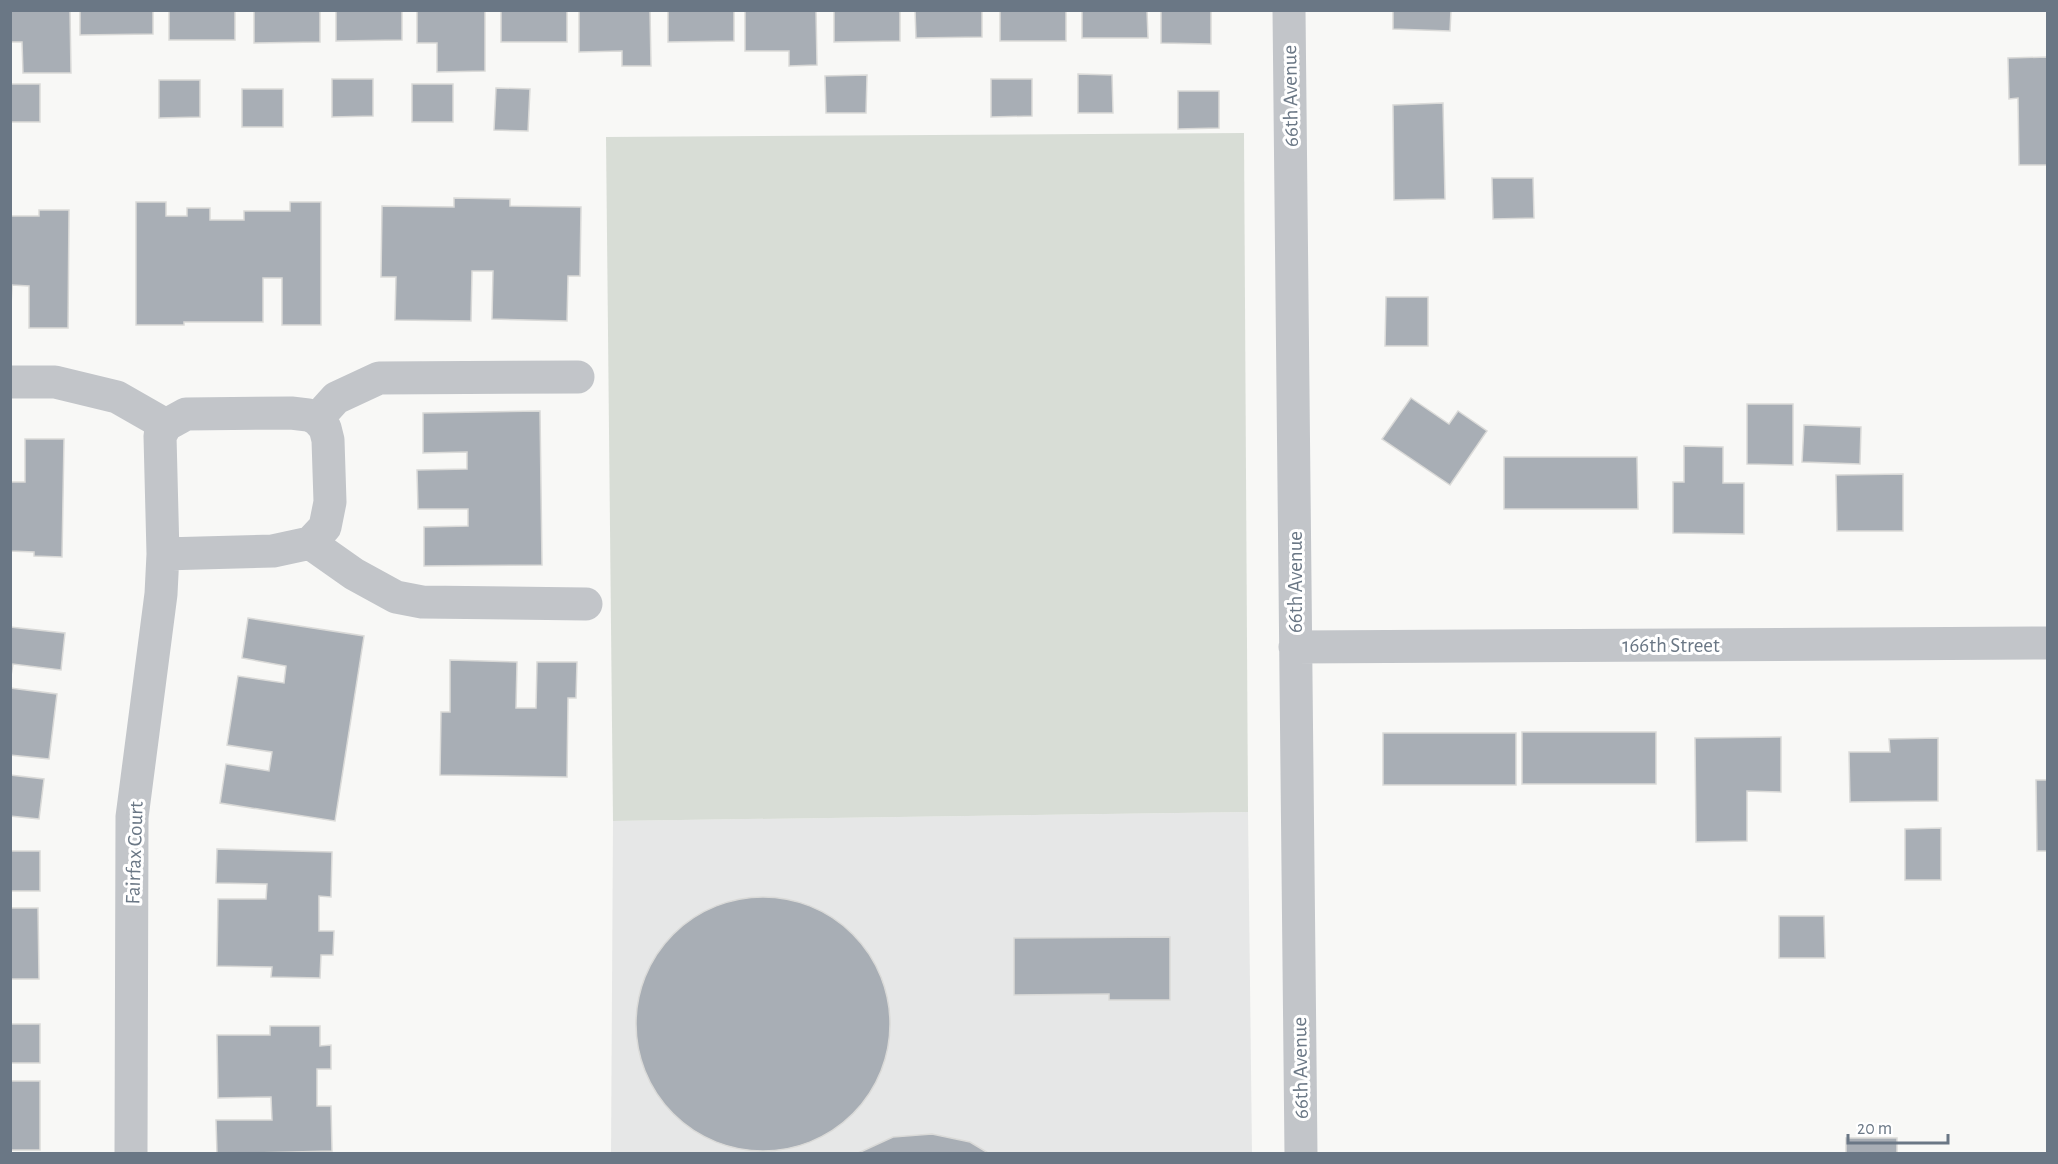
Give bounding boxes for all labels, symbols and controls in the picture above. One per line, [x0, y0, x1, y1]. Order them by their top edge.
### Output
street label: 66th Avenue [1279, 45, 1302, 147]
street label: 66th Avenue [1285, 531, 1306, 633]
street label: 166th Street [1622, 635, 1720, 656]
street label: Fairfax Court [122, 801, 147, 905]
street label: 66th Avenue [1289, 1017, 1312, 1119]
scale bar [1848, 1107, 1948, 1145]
text: 20 m [1857, 1120, 1892, 1138]

